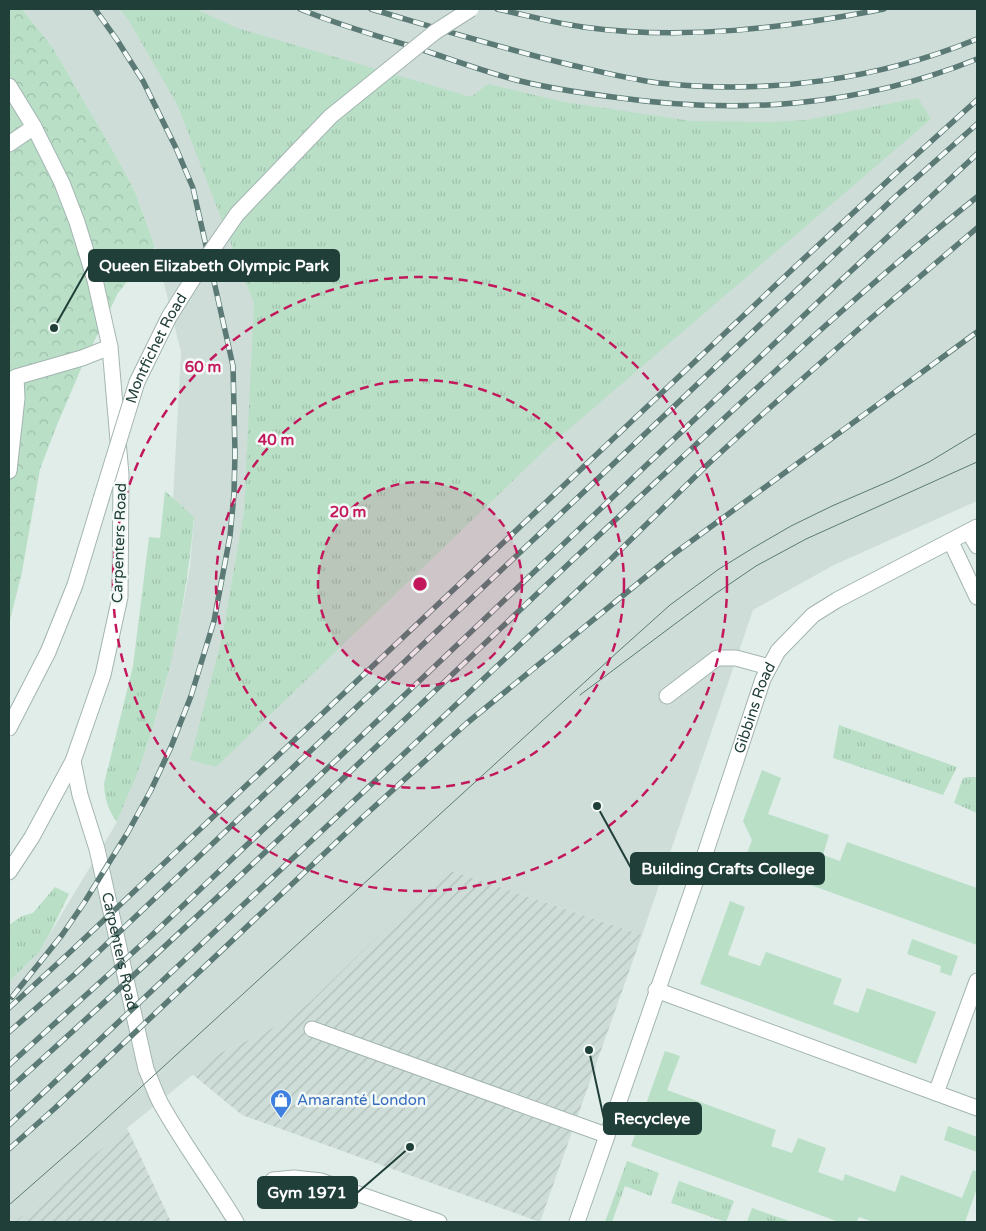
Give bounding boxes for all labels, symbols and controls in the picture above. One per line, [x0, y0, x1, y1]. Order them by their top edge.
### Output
callout: Queen Elizabeth Olympic Park [89, 250, 339, 281]
text: Queen Elizabeth Olympic Park [99, 256, 329, 276]
street label: Montfichet Road [122, 290, 191, 405]
text: 60 m [185, 358, 221, 376]
text: 40 m [258, 431, 294, 449]
street label: Carpenters Road [108, 483, 130, 603]
text: 20 m [330, 503, 366, 521]
centre of rings [411, 575, 429, 593]
street label: Gibbins Road [730, 659, 779, 756]
callout: Building Crafts College [631, 853, 824, 884]
text: Building Crafts College [641, 859, 815, 879]
street label: Carpenters Road [98, 891, 142, 1012]
shop icon: Amaranté London [269, 1088, 293, 1119]
place label: Amaranté London [297, 1091, 426, 1109]
callout: Recycleye [604, 1103, 701, 1134]
text: Recycleye [614, 1109, 690, 1129]
callout: Gym 1971 [258, 1177, 357, 1208]
text: Gym 1971 [267, 1183, 347, 1203]

